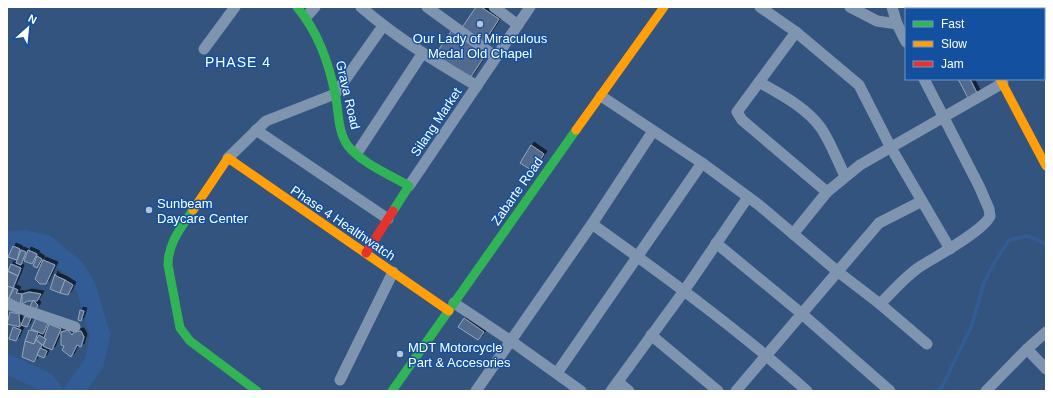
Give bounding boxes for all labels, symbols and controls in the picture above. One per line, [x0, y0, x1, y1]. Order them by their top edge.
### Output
north arrow [8, 8, 48, 48]
legend [905, 8, 1045, 80]
text: N [26, 12, 39, 26]
text: Fast [941, 17, 965, 31]
marker: Our Lady of Miraculous Medal Old Chapel [475, 19, 485, 29]
place label: Our Lady of Miraculous Medal Old Chapel [413, 31, 548, 61]
text: Slow [941, 37, 967, 51]
district label: PHASE 4 [205, 54, 271, 70]
text: Jam [941, 57, 964, 71]
street label: Grava Road [333, 59, 363, 131]
street label: Silang Market [408, 85, 465, 159]
street label: Zabarte Road [488, 154, 546, 228]
street label: Phase 4 Healthwatch [288, 182, 398, 264]
place label: Sunbeam Daycare Center [157, 196, 249, 226]
marker: Sunbeam Daycare Center [144, 205, 154, 215]
place label: MDT Motorcycle Part & Accesories [408, 340, 511, 370]
marker: MDT Motorcycle Part & Accesories [395, 349, 405, 359]

